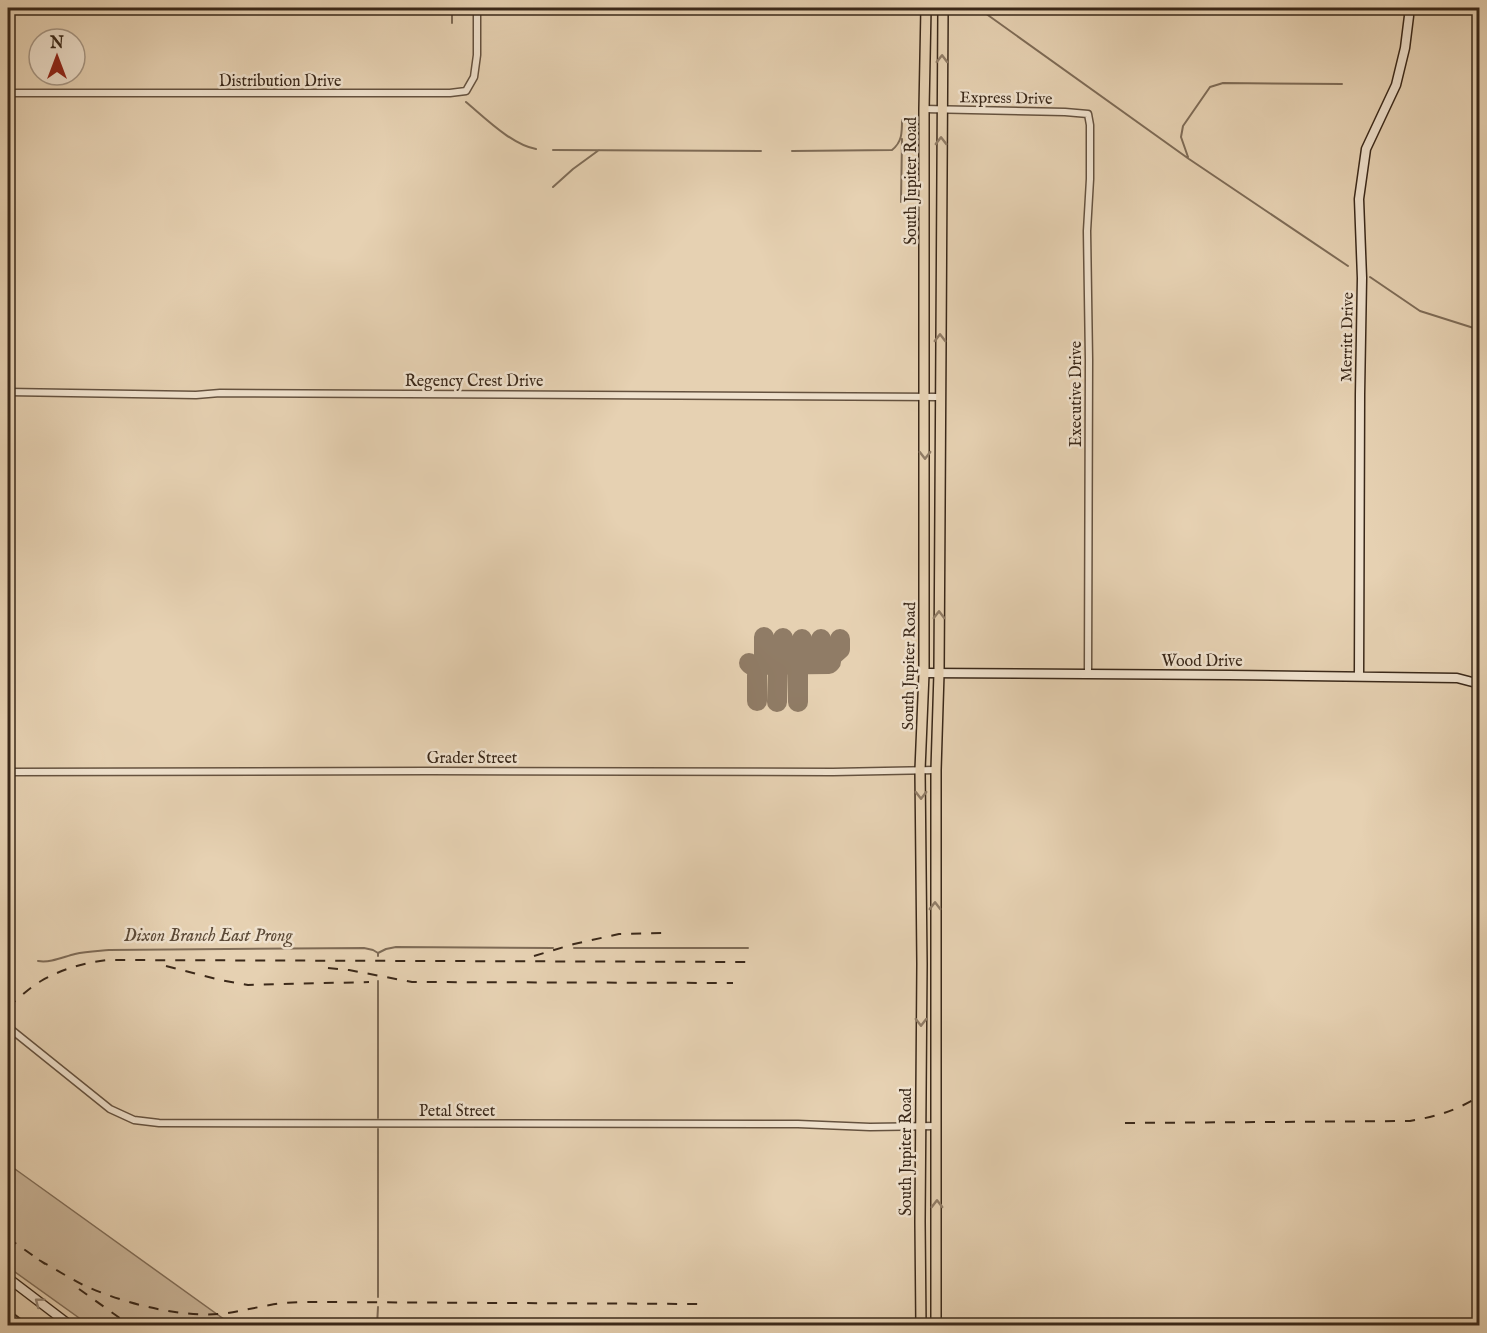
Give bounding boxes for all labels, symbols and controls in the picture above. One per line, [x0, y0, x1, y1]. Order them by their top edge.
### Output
north arrow [27, 27, 87, 87]
text: N [49, 34, 64, 54]
one-way arrow [936, 54, 948, 63]
street label: Distribution Drive [219, 72, 341, 92]
street label: Express Drive [959, 88, 1052, 110]
street label: South Jupiter Road [902, 116, 922, 245]
one-way arrow [935, 137, 947, 146]
street label: Merritt Drive [1337, 292, 1359, 382]
one-way arrow [934, 334, 946, 343]
street label: Executive Drive [1067, 341, 1087, 447]
street label: Regency Crest Drive [405, 372, 543, 392]
one-way arrow [919, 451, 931, 460]
street label: South Jupiter Road [899, 601, 921, 730]
one-way arrow [933, 610, 945, 619]
street label: Wood Drive [1162, 652, 1242, 672]
street label: Grader Street [427, 749, 518, 769]
one-way arrow [914, 790, 927, 799]
one-way arrow [929, 901, 941, 910]
water label: Dixon Branch East Prong [124, 925, 293, 948]
one-way arrow [915, 1018, 927, 1027]
street label: South Jupiter Road [897, 1087, 917, 1216]
street label: Petal Street [419, 1102, 496, 1122]
one-way arrow [931, 1199, 943, 1208]
one-way arrow [35, 1298, 46, 1309]

